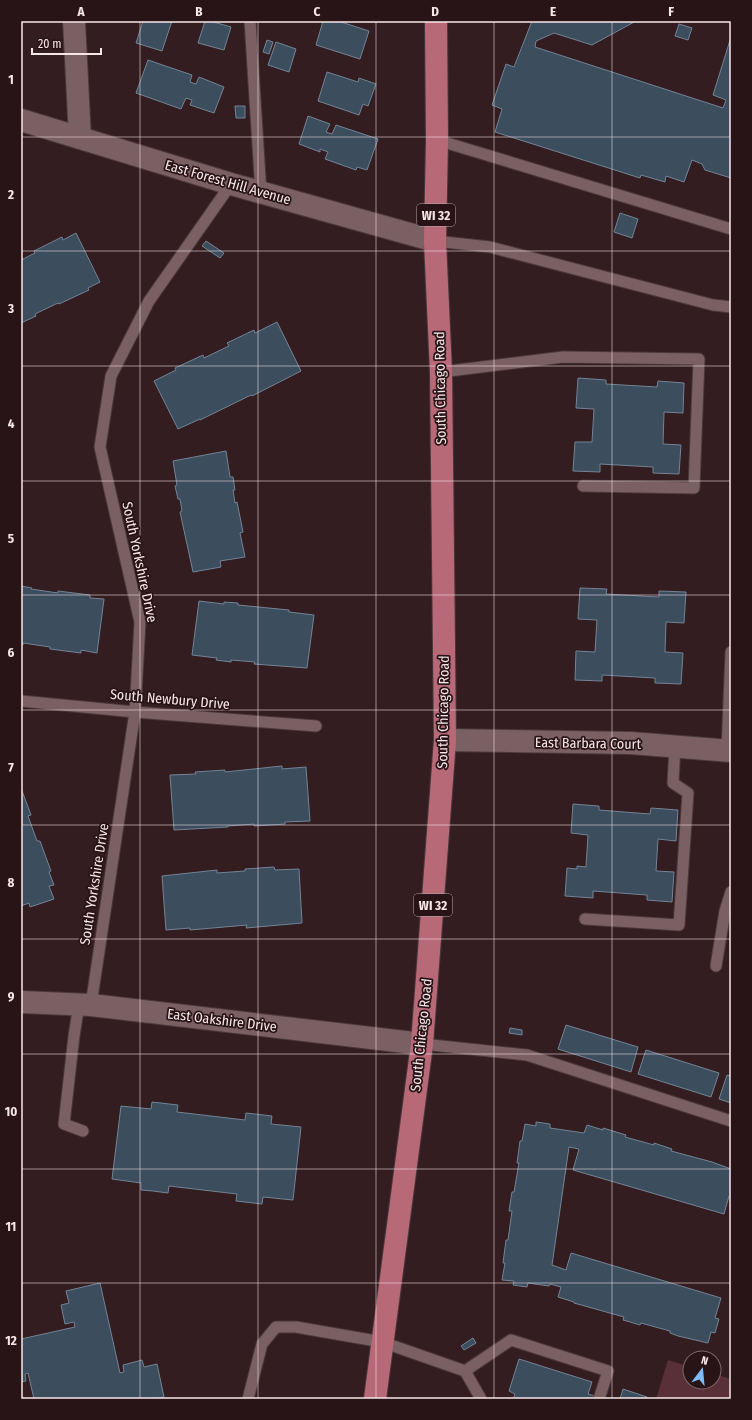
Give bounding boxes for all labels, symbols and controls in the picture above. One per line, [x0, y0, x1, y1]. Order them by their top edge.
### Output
text: A [76, 4, 85, 19]
text: B [195, 4, 203, 19]
text: C [314, 4, 321, 19]
text: D [431, 4, 439, 19]
text: E [550, 4, 556, 19]
text: F [668, 4, 674, 19]
scale bar [32, 30, 101, 56]
text: 20 m [38, 37, 62, 51]
text: 1 [8, 72, 14, 87]
street label: East Forest Hill Avenue [163, 156, 293, 209]
text: 2 [7, 187, 14, 202]
road number: WI 32 [417, 204, 455, 226]
text: 3 [7, 301, 14, 316]
street label: South Chicago Road [431, 331, 450, 445]
text: 4 [8, 416, 15, 431]
street label: South Yorkshire Drive [118, 500, 161, 624]
text: 5 [8, 531, 14, 546]
text: 6 [8, 645, 15, 660]
street label: South Chicago Road [434, 655, 453, 769]
street label: South Newbury Drive [109, 686, 231, 713]
street label: East Barbara Court [535, 734, 642, 753]
text: 7 [8, 760, 14, 775]
street label: South Yorkshire Drive [76, 822, 113, 946]
text: 8 [8, 875, 15, 890]
road number: WI 32 [414, 894, 452, 916]
street label: South Chicago Road [407, 978, 436, 1092]
text: 9 [8, 989, 15, 1004]
street label: East Oakshire Drive [166, 1005, 278, 1036]
text: 10 [5, 1104, 17, 1119]
text: 11 [6, 1219, 16, 1234]
text: 12 [5, 1333, 17, 1348]
north arrow [682, 1350, 722, 1390]
text: N [700, 1354, 710, 1368]

